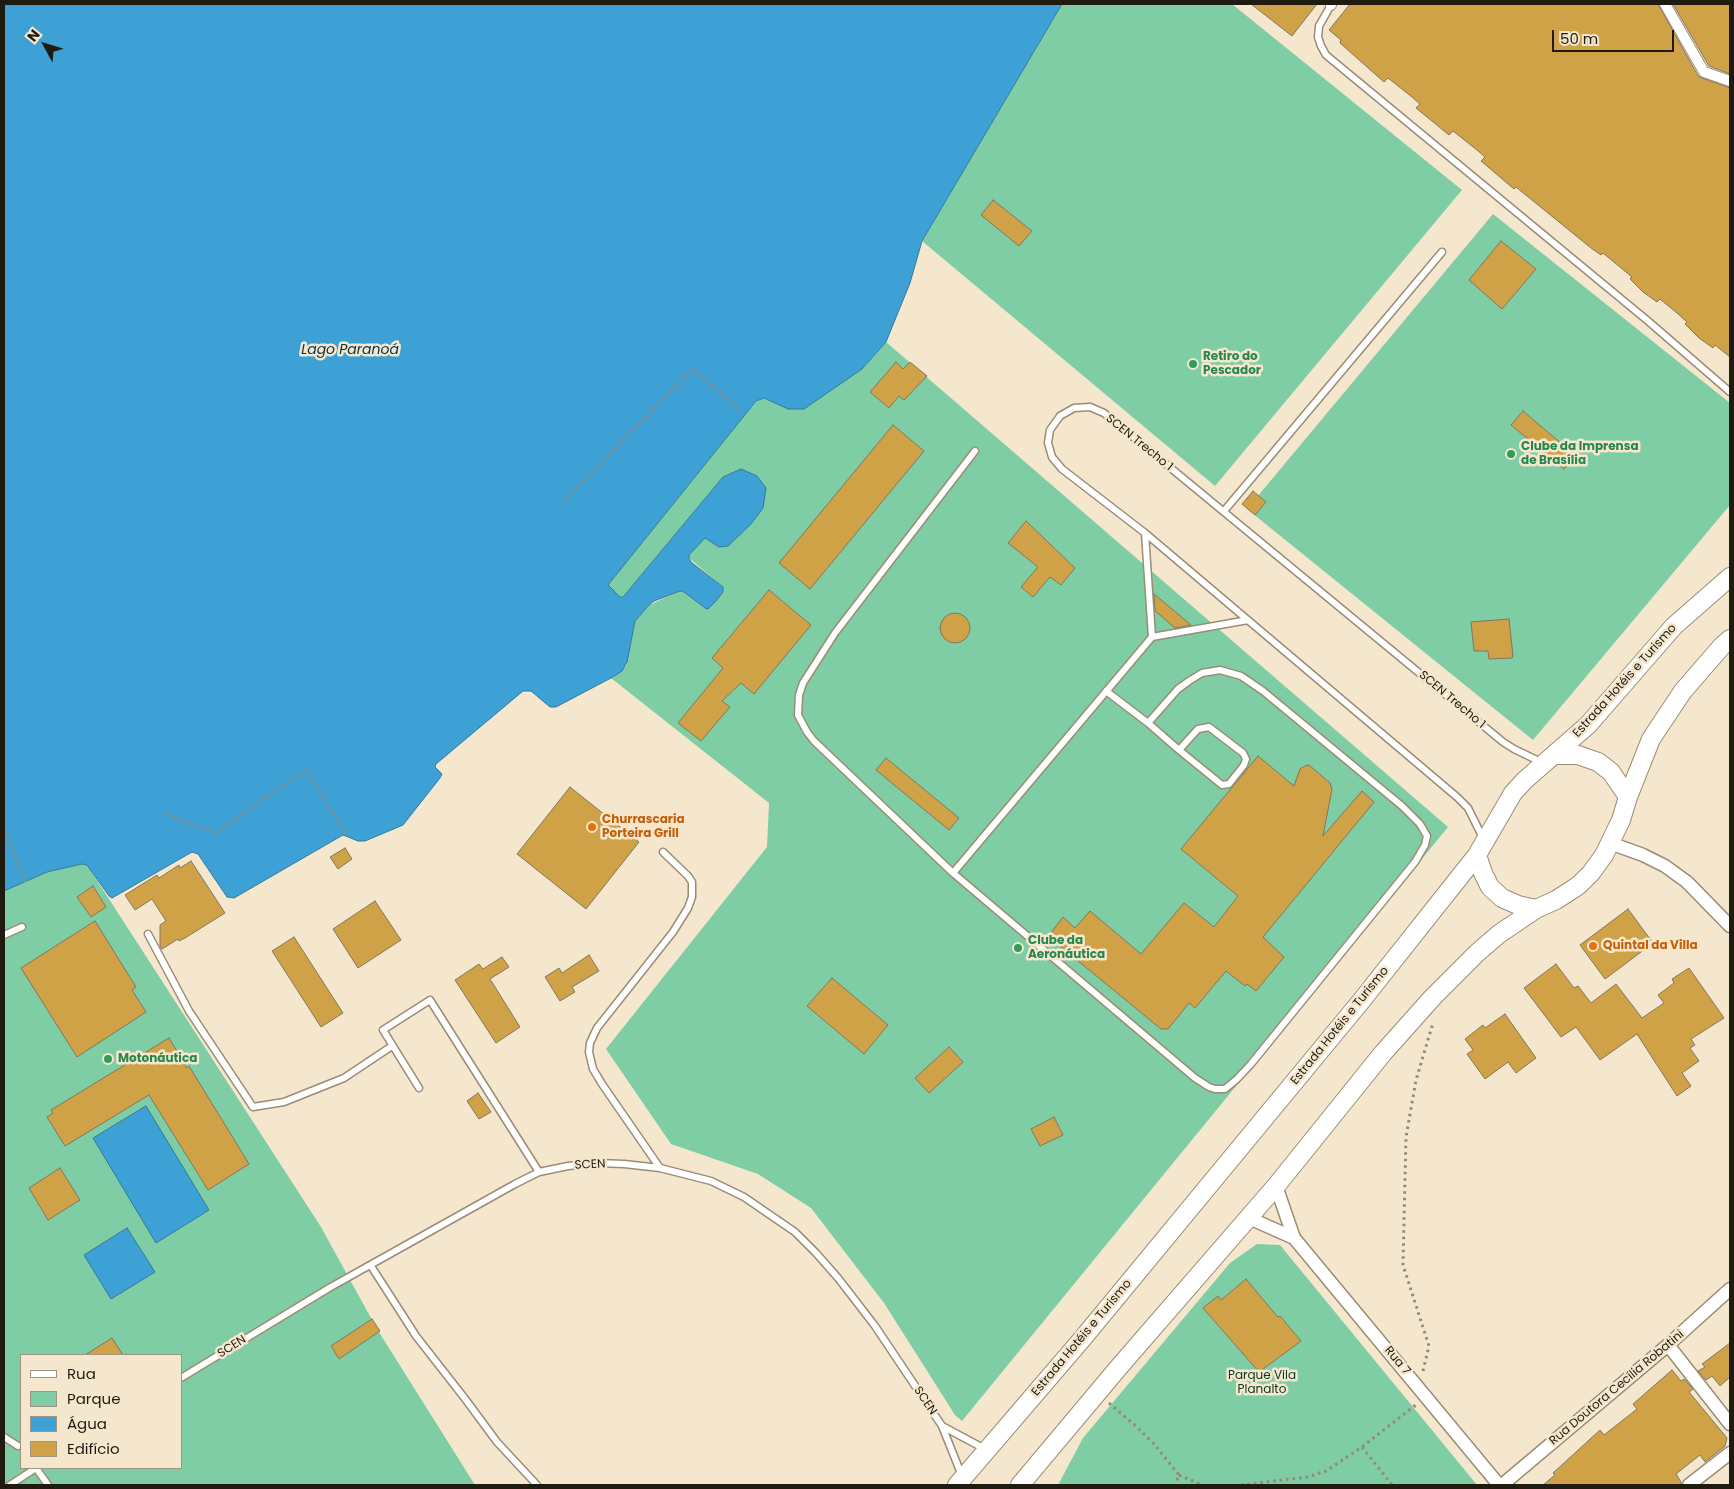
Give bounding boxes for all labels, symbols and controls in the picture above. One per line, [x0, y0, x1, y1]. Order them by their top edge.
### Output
north arrow [20, 20, 70, 70]
scale bar [1554, 20, 1676, 52]
text: N [22, 25, 44, 46]
text: 50 m [1560, 28, 1598, 49]
water label: Lago Paranoá [301, 342, 399, 358]
place label: Retiro do Pescador [1203, 350, 1261, 378]
marker: Retiro do Pescador [1187, 358, 1199, 370]
street label: SCEN Trecho 1 [1103, 412, 1175, 474]
place label: Clube da Imprensa de Brasília [1521, 440, 1639, 468]
marker: Clube da Imprensa de Brasília [1505, 448, 1517, 460]
street label: Estrada Hotéis e Turismo [1570, 621, 1680, 741]
street label: SCEN Trecho 1 [1416, 668, 1488, 732]
place label: Churrascaria Porteira Grill [602, 813, 685, 841]
marker: Churrascaria Porteira Grill [586, 821, 598, 833]
place label: Clube da Aeronáutica [1028, 934, 1105, 962]
place label: Quintal da Villa [1603, 939, 1698, 953]
marker: Quintal da Villa [1587, 940, 1599, 952]
marker: Clube da Aeronáutica [1012, 942, 1024, 954]
street label: Estrada Hotéis e Turismo [1288, 964, 1392, 1088]
place label: Motonáutica [118, 1052, 197, 1066]
marker: Motonáutica [102, 1053, 114, 1065]
street label: SCEN [574, 1157, 606, 1173]
street label: Estrada Hotéis e Turismo [1029, 1277, 1135, 1399]
street label: Rua Doutora Cecília Robatini [1547, 1327, 1687, 1449]
street label: SCEN [215, 1333, 249, 1361]
street label: Rua 7 [1381, 1344, 1413, 1378]
legend [20, 1354, 182, 1469]
text: Rua [67, 1363, 96, 1384]
park label: Parque Vila Planalto [1228, 1369, 1296, 1397]
street label: SCEN [910, 1384, 940, 1418]
text: Parque [67, 1388, 120, 1409]
text: Água [67, 1413, 107, 1434]
text: Edifício [67, 1438, 120, 1459]

